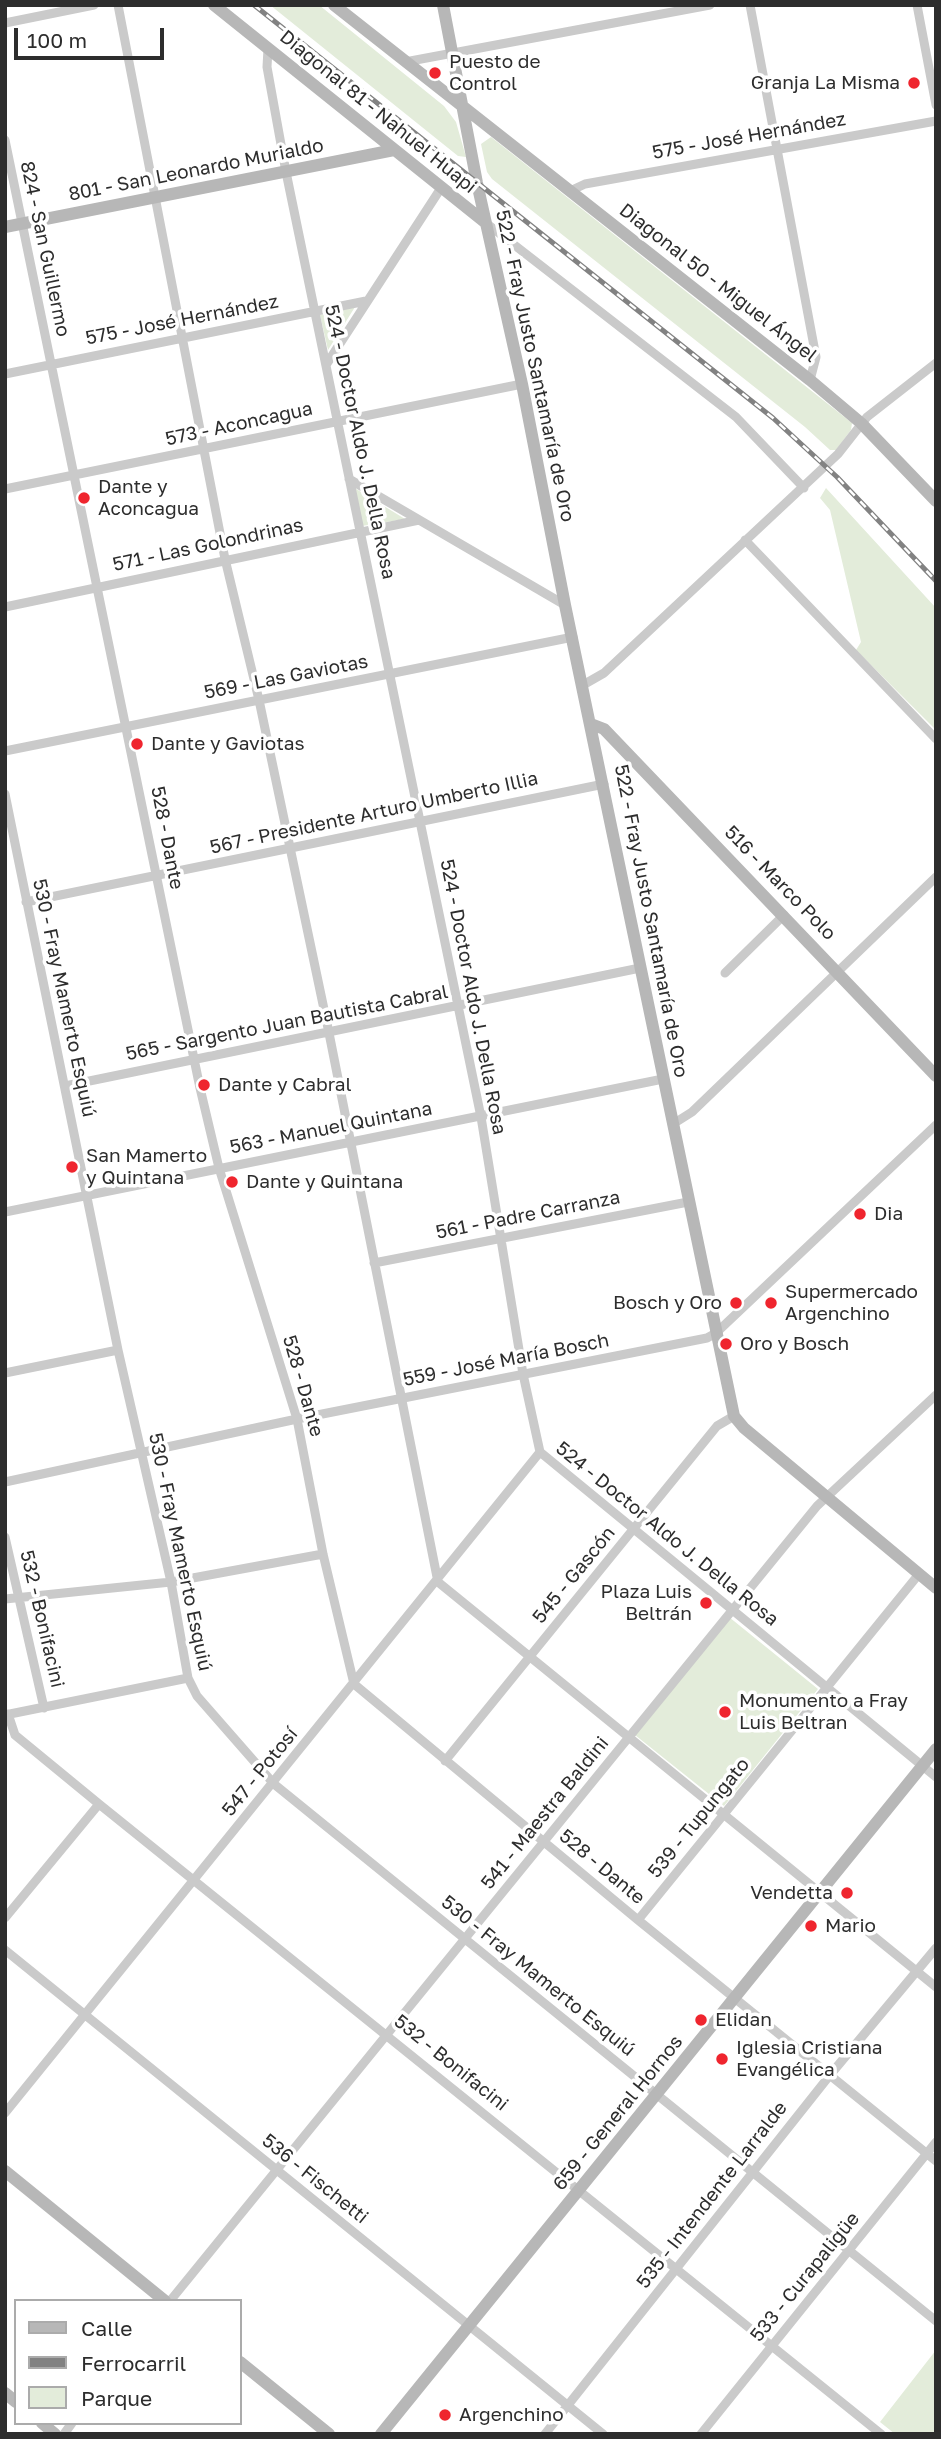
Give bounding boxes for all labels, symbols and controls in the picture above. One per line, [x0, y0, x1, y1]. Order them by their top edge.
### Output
scale bar [18, 14, 168, 58]
street label: Diagonal 81 - Nahuel Huapi [275, 26, 481, 198]
text: 100 m [27, 27, 87, 53]
place label: Puesto de Control [449, 51, 540, 95]
marker: Puesto de Control [427, 65, 443, 81]
place label: Granja La Misma [751, 72, 900, 94]
marker: Granja La Misma [906, 75, 922, 91]
street label: 575 - José Hernández [651, 108, 847, 164]
street label: 801 - San Leonardo Murialdo [67, 134, 325, 206]
street label: 824 - San Guillermo [15, 159, 75, 339]
street label: Diagonal 50 - Miguel Ángel [615, 199, 821, 367]
street label: 522 - Fray Justo Santamaría de Oro [491, 208, 579, 524]
street label: 575 - José Hernández [84, 290, 280, 350]
street label: 524 - Doctor Aldo J. Della Rosa [320, 303, 400, 581]
street label: 573 - Aconcagua [163, 397, 315, 451]
place label: Dante y Aconcagua [98, 476, 199, 520]
marker: Dante y Aconcagua [76, 490, 92, 506]
street label: 571 - Las Golondrinas [111, 514, 305, 576]
street label: 569 - Las Gaviotas [202, 650, 370, 704]
place label: Dante y Gaviotas [151, 733, 305, 755]
marker: Dante y Gaviotas [129, 736, 145, 752]
street label: 522 - Fray Justo Santamaría de Oro [609, 763, 693, 1079]
street label: 567 - Presidente Arturo Umberto Illia [208, 767, 540, 859]
street label: 528 - Dante [146, 785, 188, 891]
street label: 516 - Marco Polo [720, 821, 840, 945]
street label: 524 - Doctor Aldo J. Della Rosa [435, 857, 511, 1137]
street label: 530 - Fray Mamerto Esquiú [28, 877, 100, 1119]
street label: 565 - Sargento Juan Bautista Cabral [124, 981, 450, 1065]
place label: Dante y Cabral [218, 1074, 352, 1096]
marker: Dante y Cabral [196, 1077, 212, 1093]
street label: 563 - Manuel Quintana [228, 1097, 434, 1159]
place label: San Mamerto y Quintana [86, 1145, 207, 1189]
marker: San Mamerto y Quintana [64, 1159, 80, 1175]
place label: Dante y Quintana [246, 1171, 403, 1193]
marker: Dante y Quintana [224, 1174, 240, 1190]
street label: 561 - Padre Carranza [434, 1186, 622, 1244]
place label: Dia [874, 1203, 903, 1225]
marker: Dia [852, 1206, 868, 1222]
place label: Supermercado Argenchino [785, 1281, 918, 1325]
place label: Bosch y Oro [613, 1292, 722, 1314]
marker: Bosch y Oro [728, 1295, 744, 1311]
marker: Supermercado Argenchino [763, 1295, 779, 1311]
street label: 559 - José María Bosch [401, 1329, 611, 1391]
street label: 528 - Dante [278, 1333, 328, 1439]
place label: Oro y Bosch [740, 1333, 849, 1355]
marker: Oro y Bosch [718, 1336, 734, 1352]
street label: 530 - Fray Mamerto Esquiú [144, 1431, 216, 1673]
street label: 524 - Doctor Aldo J. Della Rosa [551, 1437, 783, 1631]
street label: 545 - Gascón [528, 1522, 620, 1628]
street label: 532 - Bonifacini [15, 1548, 69, 1690]
place label: Plaza Luis Beltrán [600, 1581, 692, 1625]
marker: Plaza Luis Beltrán [698, 1595, 714, 1611]
place label: Monumento a Fray Luis Beltran [739, 1690, 908, 1734]
marker: Monumento a Fray Luis Beltran [717, 1704, 733, 1720]
street label: 547 - Potosí [217, 1723, 303, 1821]
street label: 541 - Maestra Baldini [476, 1732, 614, 1894]
street label: 539 - Tupungato [644, 1753, 754, 1883]
street label: 528 - Dante [555, 1825, 649, 1909]
place label: Vendetta [750, 1882, 833, 1904]
marker: Vendetta [839, 1885, 855, 1901]
street label: 530 - Fray Mamerto Esquiú [436, 1891, 640, 2061]
place label: Mario [825, 1915, 876, 1937]
marker: Mario [803, 1918, 819, 1934]
place label: Elidan [715, 2009, 772, 2031]
street label: 532 - Bonifacini [389, 2010, 513, 2116]
marker: Elidan [693, 2012, 709, 2028]
street label: 659 - General Hornos [548, 2031, 688, 2195]
place label: Iglesia Cristiana Evangélica [736, 2037, 883, 2081]
marker: Iglesia Cristiana Evangélica [714, 2051, 730, 2067]
street label: 535 - Intendente Larralde [632, 2097, 792, 2293]
street label: 536 - Fischetti [257, 2129, 373, 2229]
street label: 533 - Curapaligüe [746, 2208, 864, 2346]
legend [14, 2299, 242, 2425]
text: Calle [81, 2315, 133, 2341]
text: Ferrocarril [81, 2350, 186, 2376]
text: Parque [81, 2385, 152, 2411]
place label: Argenchino [459, 2404, 564, 2426]
marker: Argenchino [437, 2407, 453, 2423]

